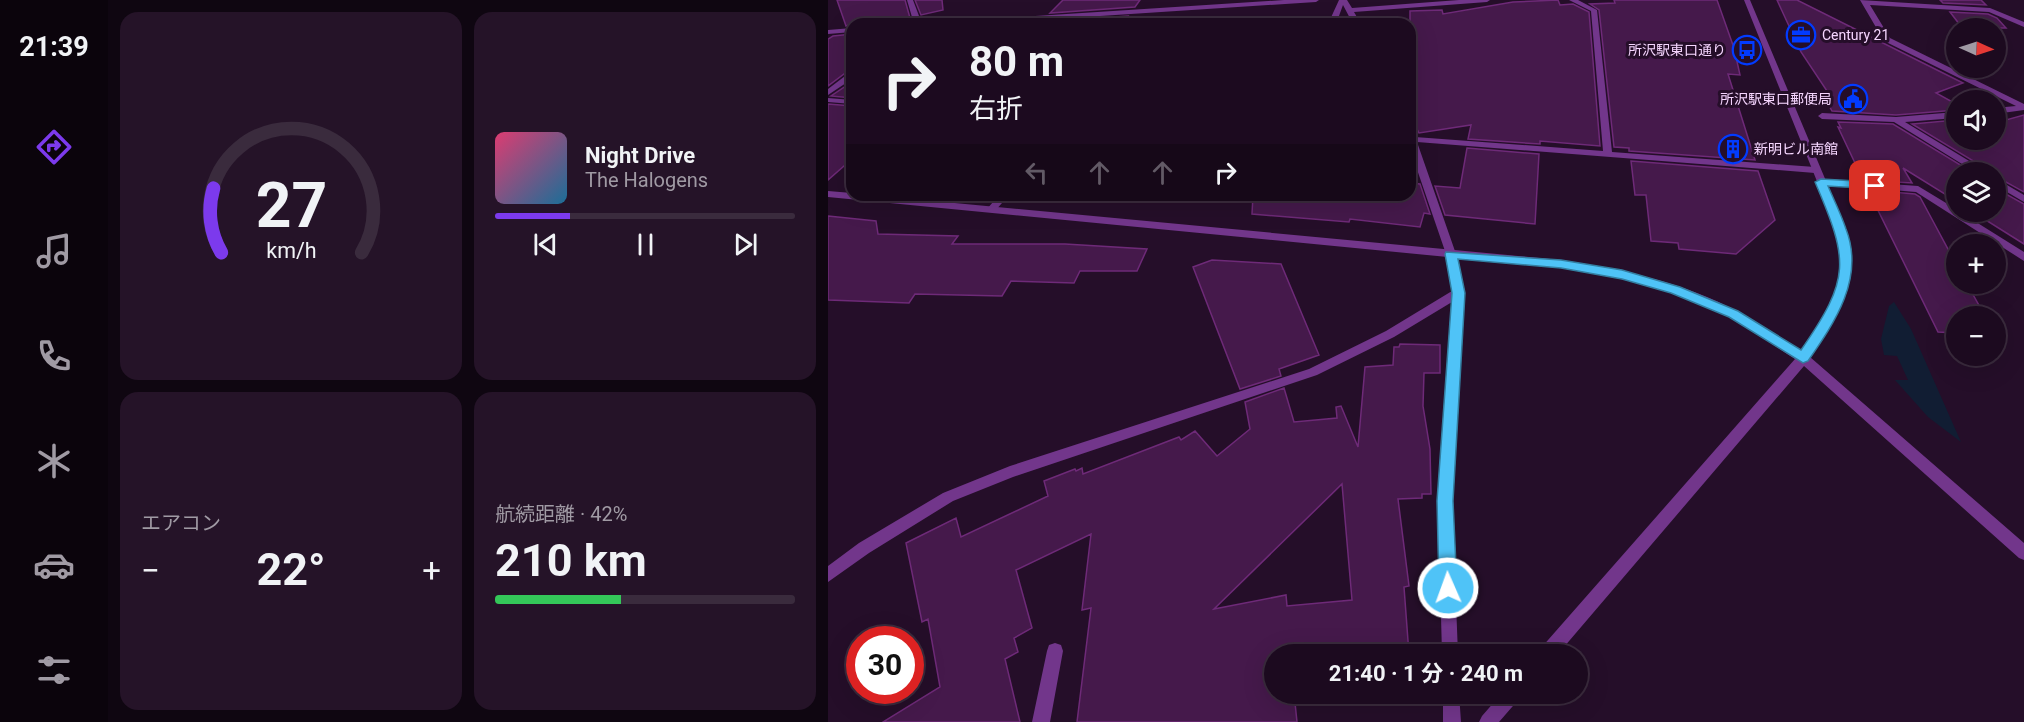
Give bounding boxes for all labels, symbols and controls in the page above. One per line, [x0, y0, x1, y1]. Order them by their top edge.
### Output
north arrow [1946, 18, 2006, 78]
map controls [1946, 18, 2006, 366]
office icon: Century 21 [1785, 19, 1817, 51]
place label: Century 21 [1822, 27, 1889, 43]
text: 21:39 [19, 31, 89, 63]
bus stop icon: 所沢駅東口通り [1731, 34, 1763, 66]
text: 80 m [969, 37, 1064, 86]
icon: right [870, 42, 948, 120]
place label: 所沢駅東口通り [1628, 42, 1726, 58]
public building icon: 所沢駅東口郵便局 [1837, 83, 1869, 115]
button: sound [1946, 90, 2006, 150]
place label: 所沢駅東口郵便局 [1720, 91, 1832, 107]
text: 右折 [969, 93, 1023, 125]
icon: directions [33, 126, 75, 168]
building icon: 新明ビル南館 [1717, 133, 1749, 165]
place label: 新明ビル南館 [1754, 141, 1838, 157]
text: Night Drive [585, 143, 695, 168]
icon: left [1020, 156, 1053, 189]
icon: ahead [1083, 156, 1116, 189]
icon: ahead [1146, 156, 1179, 189]
icon: right [1209, 156, 1242, 189]
pin [1849, 160, 1900, 211]
button: layers [1946, 162, 2006, 222]
text: The Halogens [585, 168, 708, 192]
text: 27 [255, 169, 327, 242]
icon: arrive [1858, 169, 1891, 202]
icon: previous [529, 228, 562, 261]
icon: pause [629, 228, 662, 261]
icon: next [729, 228, 762, 261]
icon: music [33, 230, 75, 272]
button: + [1946, 234, 2006, 294]
text: km/h [266, 239, 316, 264]
button: − [1946, 306, 2006, 366]
icon: phone [33, 335, 75, 377]
icon: climate [33, 440, 75, 482]
text: 航続距離 · 42% [495, 502, 627, 526]
text: エアコン [141, 511, 221, 535]
text: 210 km [495, 534, 647, 587]
text: 22° [256, 543, 326, 596]
icon: car [33, 544, 75, 586]
text: − [141, 551, 160, 590]
text: + [422, 551, 441, 590]
position arrow [1416, 556, 1480, 620]
speed limit sign: 30 [846, 626, 924, 704]
icon: filters [33, 649, 75, 691]
text: 21:40 · 1 分 · 240 m [1329, 661, 1523, 686]

